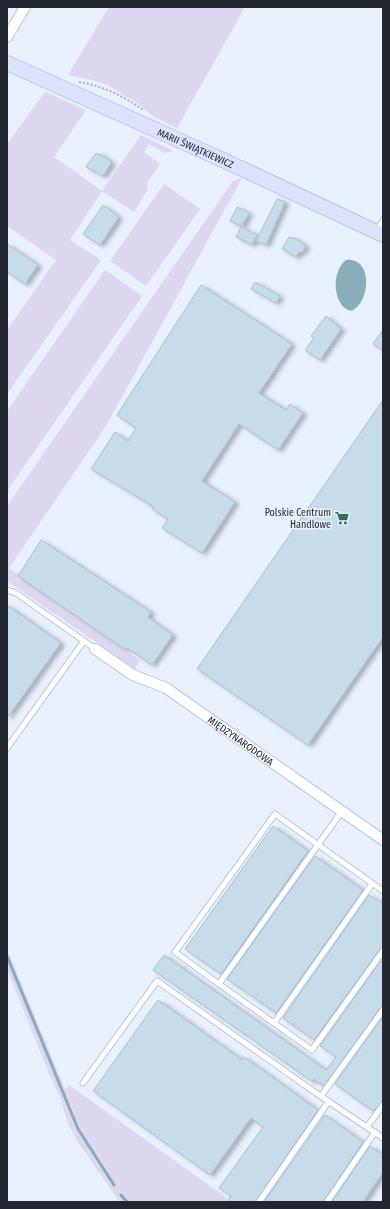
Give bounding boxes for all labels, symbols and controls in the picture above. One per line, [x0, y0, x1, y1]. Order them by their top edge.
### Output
street label: MARII ŚWIĄTKIEWICZ [155, 126, 236, 171]
place label: Polskie Centrum Handlowe [265, 507, 331, 531]
supermarket icon: Polskie Centrum Handlowe [334, 510, 350, 526]
street label: MIĘDZYNARODOWA [205, 714, 276, 769]

